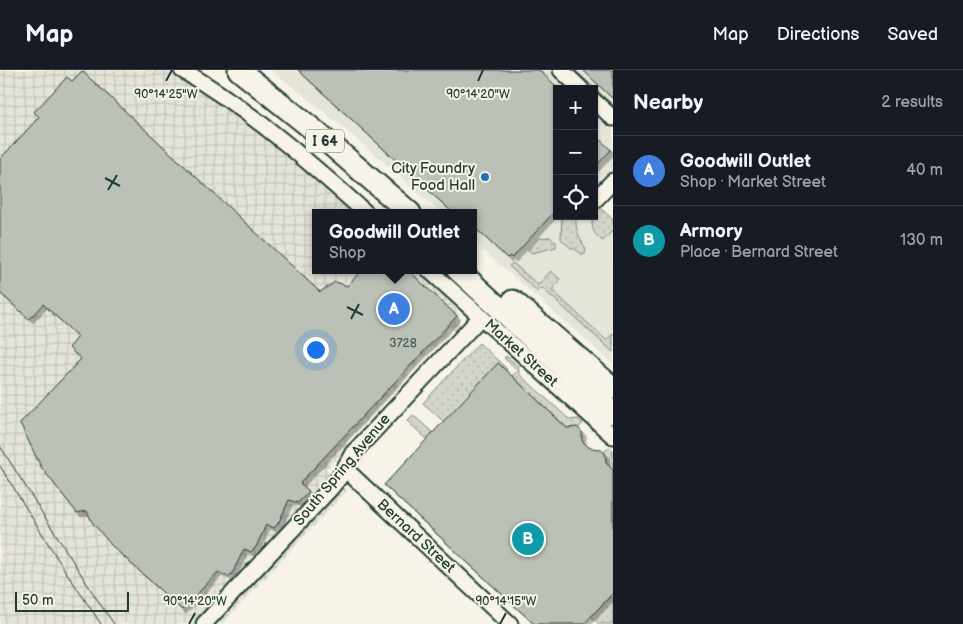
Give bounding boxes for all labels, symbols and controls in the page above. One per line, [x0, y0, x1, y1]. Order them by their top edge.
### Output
text: Map [25, 20, 73, 49]
text: Map [713, 24, 749, 45]
text: Directions [777, 24, 859, 45]
text: Saved [887, 24, 938, 45]
map controls [553, 85, 598, 220]
button: + [553, 85, 598, 130]
text: 90°14'25"W [134, 87, 198, 102]
text: 90°14'20"W [446, 87, 510, 102]
text: Nearby [633, 90, 703, 115]
text: 2 results [881, 93, 943, 112]
road number: I 64 [306, 129, 344, 152]
button: − [553, 130, 598, 175]
text: Goodwill Outlet [680, 150, 811, 173]
place label: City Foundry Food Hall [391, 159, 475, 195]
text: A [644, 161, 654, 180]
text: 40 m [906, 161, 943, 180]
marker: City Foundry Food Hall [479, 171, 491, 183]
text: Shop · Market Street [680, 173, 826, 192]
button: locate [553, 175, 598, 220]
popup [312, 209, 477, 274]
text: Armory [680, 220, 743, 243]
text: Goodwill Outlet [329, 221, 460, 244]
text: B [643, 231, 655, 250]
text: 130 m [900, 231, 943, 250]
text: Place · Bernard Street [680, 243, 838, 262]
text: Shop [329, 244, 366, 263]
pin: A [378, 290, 410, 328]
street label: Market Street [480, 315, 562, 391]
house number: 3728 [389, 336, 417, 351]
your location [303, 337, 329, 363]
street label: South Spring Avenue [290, 410, 395, 530]
street label: Bernard Street [373, 495, 459, 577]
pin: B [512, 520, 544, 558]
scale bar [15, 589, 129, 612]
text: 50 m [22, 592, 54, 609]
text: 90°14'20"W [163, 594, 227, 609]
text: 90°14'15"W [475, 594, 537, 609]

